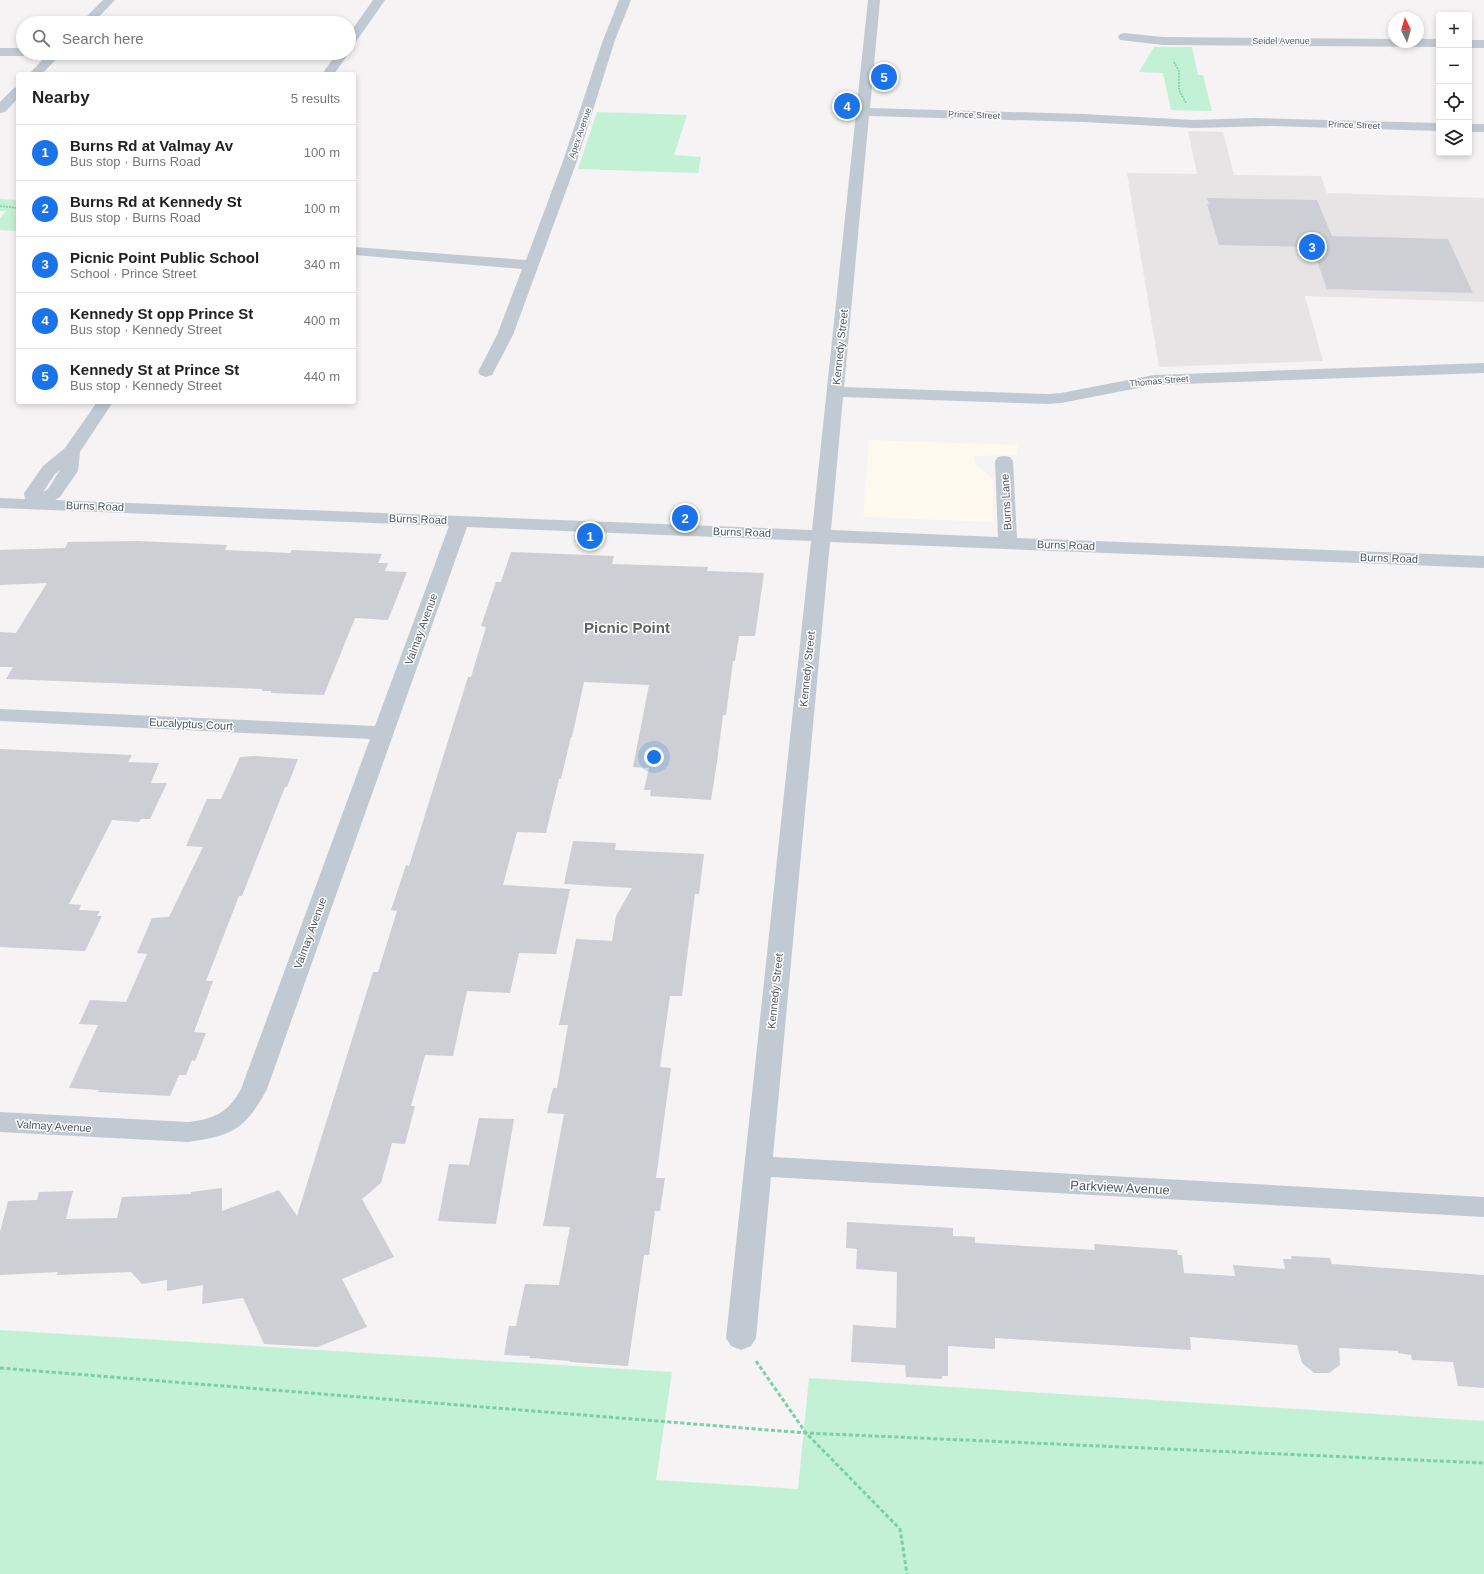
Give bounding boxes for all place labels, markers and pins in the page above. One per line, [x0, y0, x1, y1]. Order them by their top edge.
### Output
pin: 5 [871, 62, 897, 92]
pin: 4 [834, 91, 860, 121]
pin: 3 [1299, 232, 1325, 262]
pin: 2 [672, 503, 698, 533]
pin: 1 [577, 521, 603, 551]

